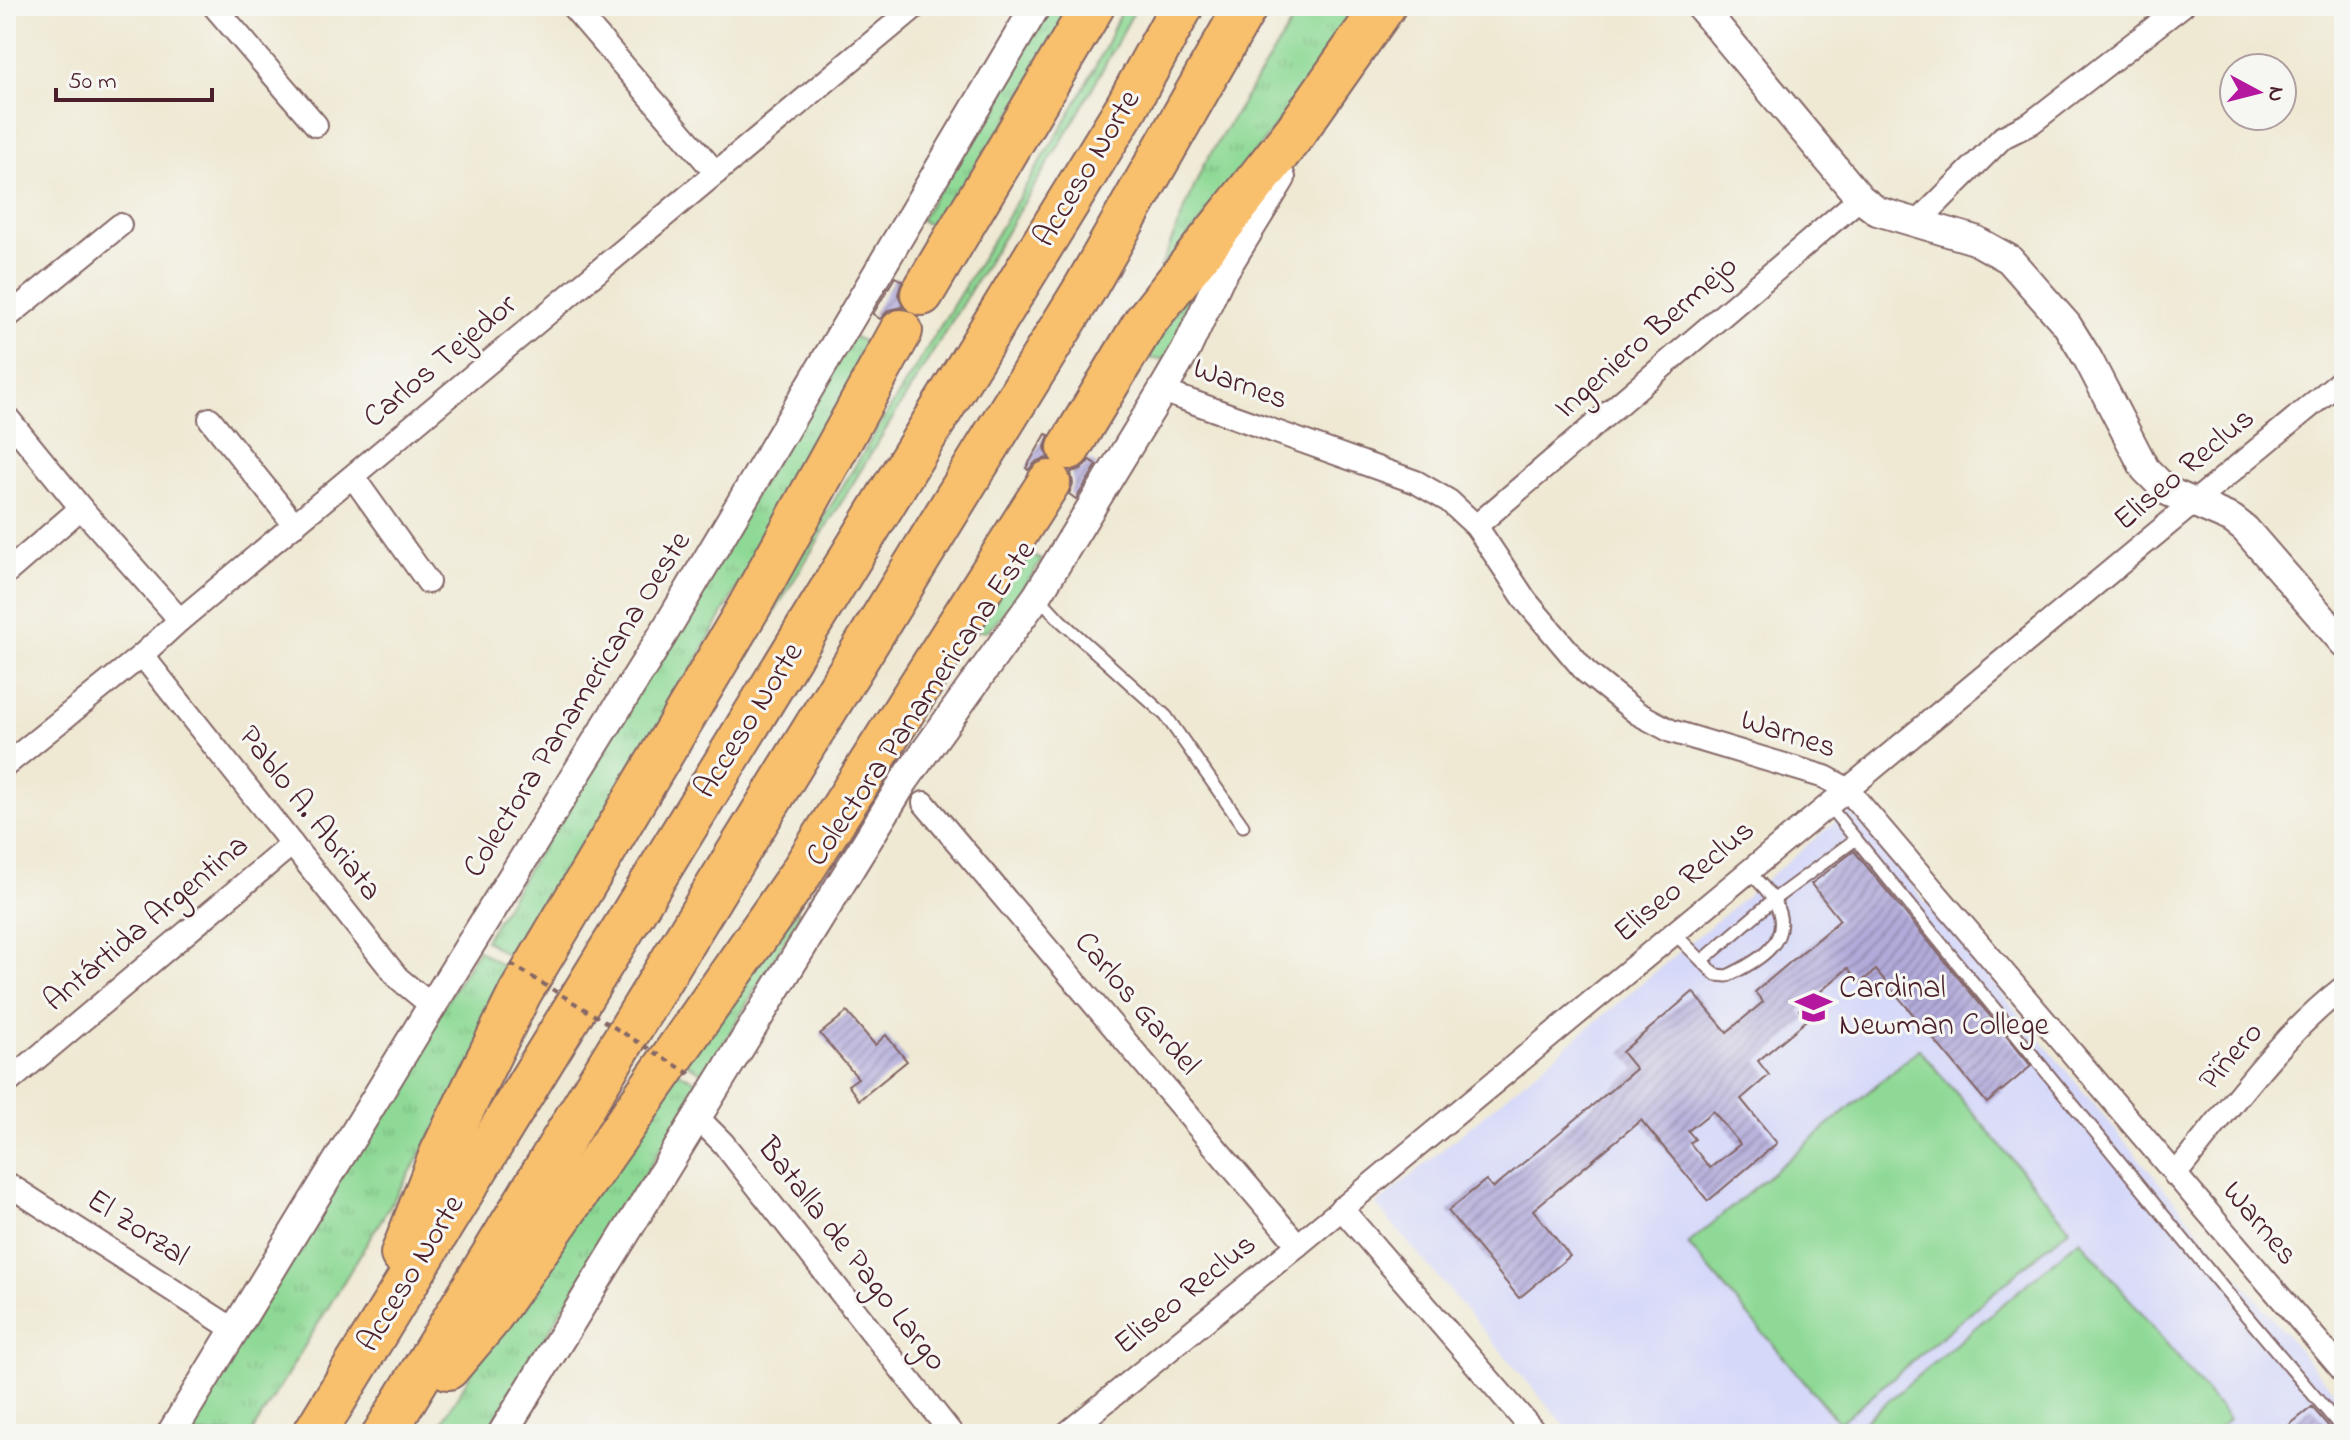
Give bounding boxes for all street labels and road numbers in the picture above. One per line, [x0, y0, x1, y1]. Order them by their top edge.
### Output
street label: Acceso Norte [1022, 81, 1154, 257]
street label: Ingeniero Bermejo [1545, 245, 1749, 431]
street label: Carlos Tejedor [353, 283, 529, 441]
street label: Warnes [1186, 346, 1294, 424]
street label: Eliseo Reclus [2104, 397, 2266, 543]
street label: Colectora Panamericana Oeste [452, 522, 704, 887]
street label: Colectora Panamericana Este [795, 531, 1049, 877]
street label: Acceso Norte [683, 633, 817, 808]
street label: Warnes [1734, 697, 1842, 773]
street label: Pablo A. Abriata [225, 716, 393, 912]
street label: Eliseo Reclus [1604, 809, 1766, 955]
street label: Antártida Argentina [34, 824, 260, 1024]
street label: Carlos Gardel [1061, 921, 1211, 1087]
street label: Piñero [2188, 1012, 2276, 1102]
street label: Batalla de Pago Largo [744, 1127, 958, 1382]
street label: Warnes [2209, 1171, 2309, 1277]
street label: El Zorzal [77, 1178, 197, 1280]
street label: Acceso Norte [346, 1186, 478, 1362]
street label: Eliseo Reclus [1104, 1223, 1268, 1367]

